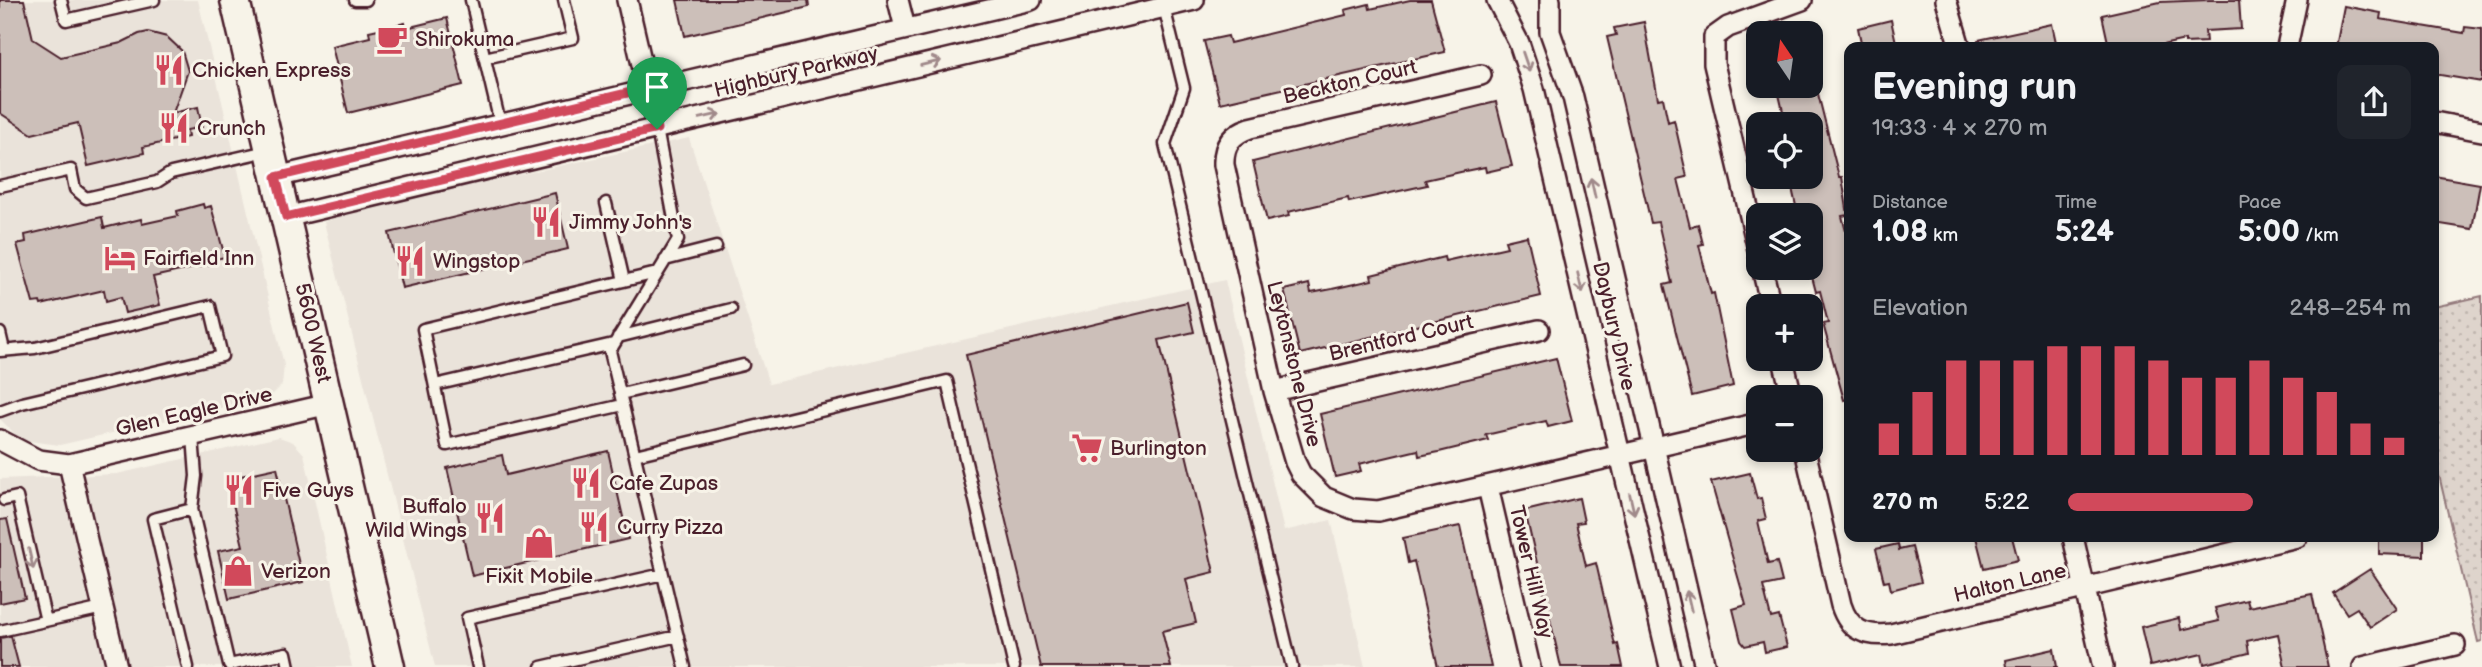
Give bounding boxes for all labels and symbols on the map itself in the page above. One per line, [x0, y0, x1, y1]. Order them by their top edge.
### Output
north arrow [1746, 21, 1824, 98]
cafe icon: Shirokuma [375, 22, 409, 56]
place label: Shirokuma [415, 27, 514, 52]
street label: Highbury Parkway [712, 41, 881, 103]
one-way arrow [1521, 50, 1533, 72]
restaurant icon: Chicken Express [152, 53, 186, 87]
street label: Beckton Court [1281, 54, 1420, 110]
one-way arrow [919, 56, 942, 69]
pin [627, 57, 687, 129]
place label: Chicken Express [192, 58, 351, 83]
one-way arrow [698, 109, 720, 122]
restaurant icon: Crunch [157, 111, 191, 145]
place label: Crunch [197, 116, 266, 141]
one-way arrow [1586, 177, 1600, 200]
restaurant icon: Jimmy John's [529, 205, 563, 239]
place label: Jimmy John's [569, 210, 692, 235]
hotel icon: Fairfield Inn [103, 241, 137, 275]
restaurant icon: Wingstop [393, 244, 427, 278]
place label: Fairfield Inn [143, 246, 254, 271]
place label: Wingstop [433, 249, 520, 274]
street label: Daybury Drive [1587, 259, 1641, 393]
one-way arrow [1574, 271, 1587, 294]
street label: Leytonstone Drive [1261, 278, 1327, 450]
street label: 5600 West [289, 281, 337, 386]
street label: Brentford Court [1326, 309, 1476, 367]
street label: Glen Eagle Drive [113, 382, 275, 442]
supermarket icon: Burlington [1070, 431, 1104, 465]
place label: Burlington [1110, 436, 1207, 461]
restaurant icon: Cafe Zupas [569, 466, 603, 500]
place label: Cafe Zupas [609, 471, 718, 496]
restaurant icon: Five Guys [222, 473, 256, 507]
place label: Five Guys [262, 478, 354, 503]
one-way arrow [1626, 492, 1639, 515]
place label: Buffalo Wild Wings [365, 494, 467, 543]
restaurant icon: Buffalo Wild Wings [473, 501, 507, 535]
street label: Tower Hill Way [1504, 503, 1559, 641]
restaurant icon: Curry Pizza [577, 510, 611, 544]
place label: Curry Pizza [617, 515, 723, 540]
shop icon: Fixit Mobile [522, 526, 556, 560]
one-way arrow [25, 547, 39, 570]
shop icon: Verizon [221, 554, 255, 588]
street label: Halton Lane [1951, 558, 2069, 608]
place label: Verizon [261, 559, 331, 584]
place label: Fixit Mobile [485, 564, 593, 589]
one-way arrow [1682, 590, 1695, 612]

